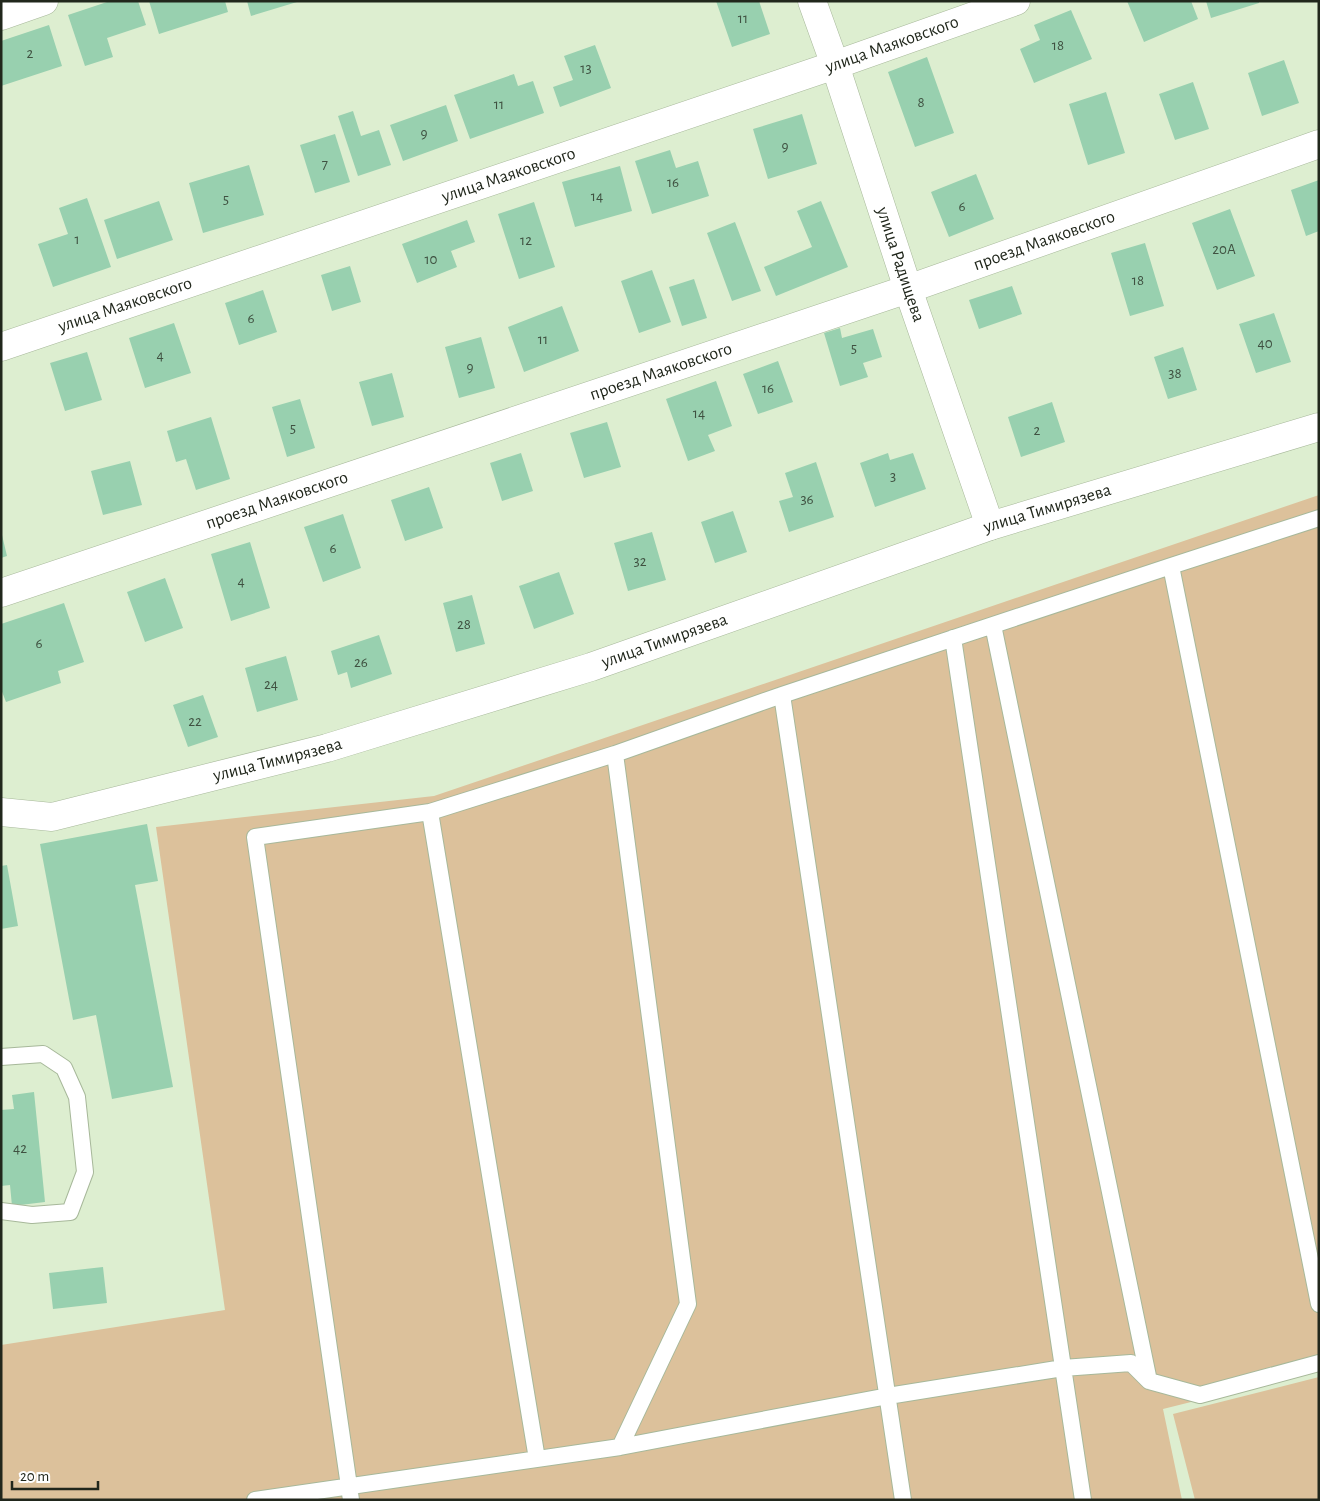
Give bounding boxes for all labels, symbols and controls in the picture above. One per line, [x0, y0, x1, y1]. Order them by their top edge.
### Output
house number: 11 [738, 11, 748, 26]
street label: улица Маяковского [822, 13, 961, 77]
house number: 18 [1052, 38, 1064, 53]
house number: 2 [27, 46, 34, 61]
house number: 13 [580, 61, 592, 76]
house number: 8 [917, 95, 925, 110]
house number: 11 [494, 97, 504, 112]
house number: 9 [420, 126, 428, 141]
house number: 9 [781, 139, 789, 154]
street label: улица Маяковского [439, 144, 578, 207]
house number: 7 [322, 157, 328, 172]
house number: 16 [667, 175, 679, 190]
house number: 14 [591, 189, 603, 204]
house number: 5 [223, 192, 229, 207]
house number: 6 [958, 199, 966, 214]
street label: улица Радищева [873, 204, 928, 324]
street label: проезд Маяковского [971, 208, 1117, 274]
house number: 1 [74, 232, 80, 247]
house number: 12 [520, 233, 532, 248]
house number: 20А [1212, 242, 1236, 257]
house number: 10 [424, 252, 438, 267]
house number: 18 [1132, 273, 1144, 288]
street label: улица Маяковского [55, 274, 194, 336]
house number: 6 [247, 311, 255, 326]
house number: 11 [538, 332, 548, 347]
house number: 40 [1257, 336, 1273, 351]
street label: проезд Маяковского [588, 340, 734, 404]
house number: 5 [851, 341, 857, 356]
house number: 4 [156, 348, 164, 363]
house number: 9 [466, 360, 474, 375]
house number: 38 [1168, 366, 1182, 381]
house number: 16 [762, 381, 774, 396]
house number: 14 [693, 406, 705, 421]
house number: 5 [290, 421, 296, 436]
house number: 2 [1034, 423, 1041, 438]
street label: проезд Маяковского [204, 468, 350, 533]
house number: 3 [890, 469, 896, 484]
street label: улица Тимирязева [980, 481, 1113, 537]
house number: 36 [800, 492, 814, 507]
house number: 6 [329, 541, 337, 556]
house number: 32 [633, 554, 647, 569]
house number: 4 [237, 574, 245, 589]
street label: улица Тимирязева [598, 610, 730, 672]
house number: 28 [457, 617, 471, 632]
house number: 6 [35, 636, 43, 651]
house number: 26 [354, 655, 368, 670]
house number: 24 [264, 677, 278, 692]
house number: 22 [188, 714, 202, 729]
street label: улица Тимирязева [210, 735, 344, 785]
house number: 42 [13, 1141, 27, 1156]
scale bar [12, 1458, 99, 1490]
text: 20 m [20, 1469, 49, 1484]

